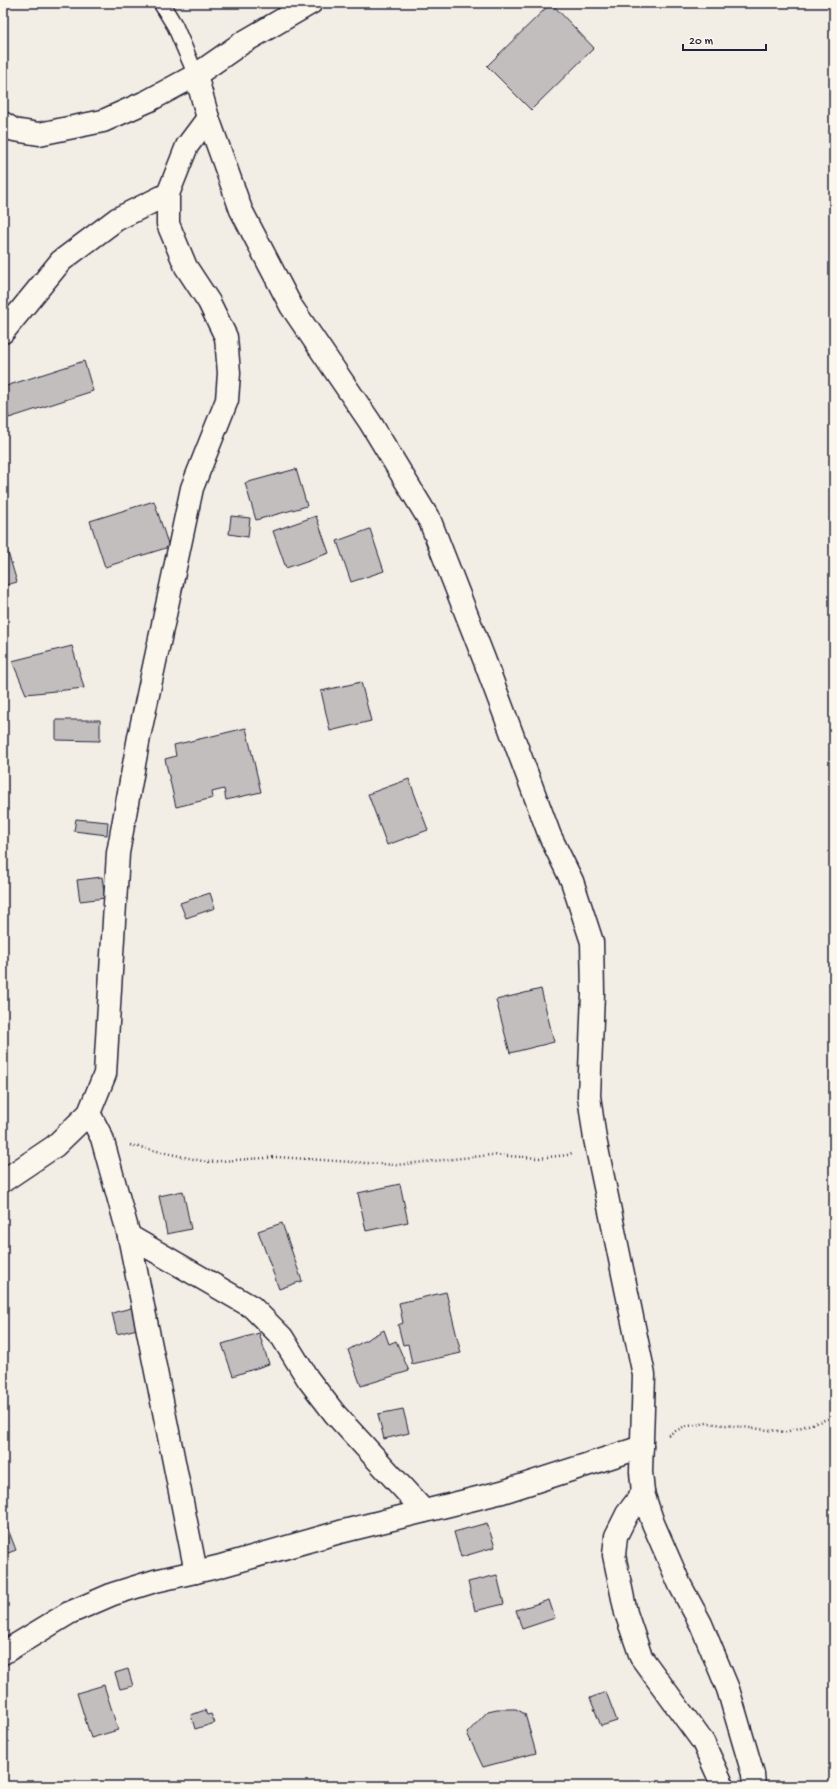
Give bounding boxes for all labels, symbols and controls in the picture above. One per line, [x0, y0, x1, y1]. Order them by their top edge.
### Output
scale bar [683, 26, 766, 52]
text: 20 m [689, 35, 714, 49]

